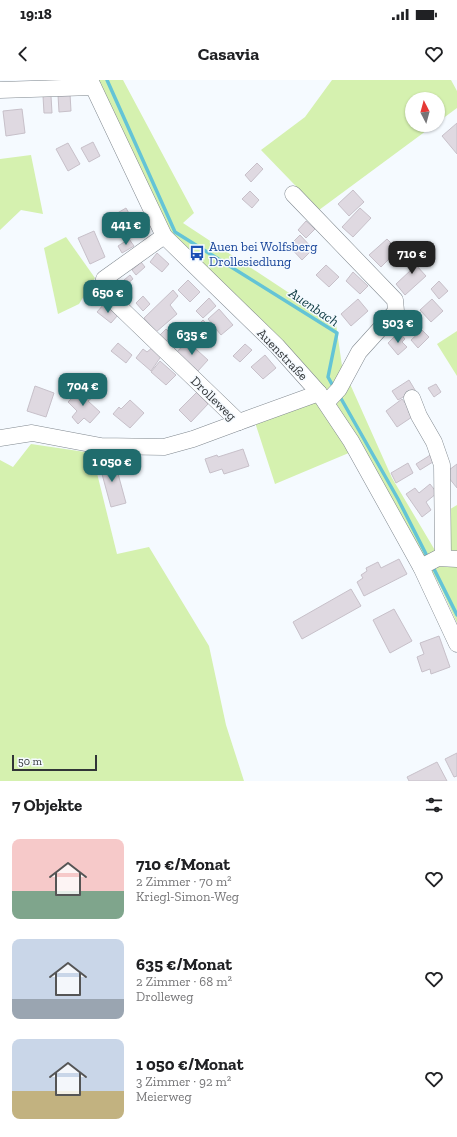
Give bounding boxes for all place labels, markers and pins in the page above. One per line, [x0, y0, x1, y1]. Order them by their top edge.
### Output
pin: 441 € [98, 212, 154, 246]
place label: Auen bei Wolfsberg Drollesiedlung [209, 239, 317, 269]
pin: 710 € [384, 241, 440, 275]
bus stop icon: Auen bei Wolfsberg Drollesiedlung [188, 244, 206, 262]
pin: 650 € [80, 280, 136, 314]
pin: 503 € [370, 310, 426, 344]
pin: 635 € [164, 322, 220, 356]
pin: 704 € [55, 373, 111, 407]
pin: 1 050 € [75, 449, 149, 483]

